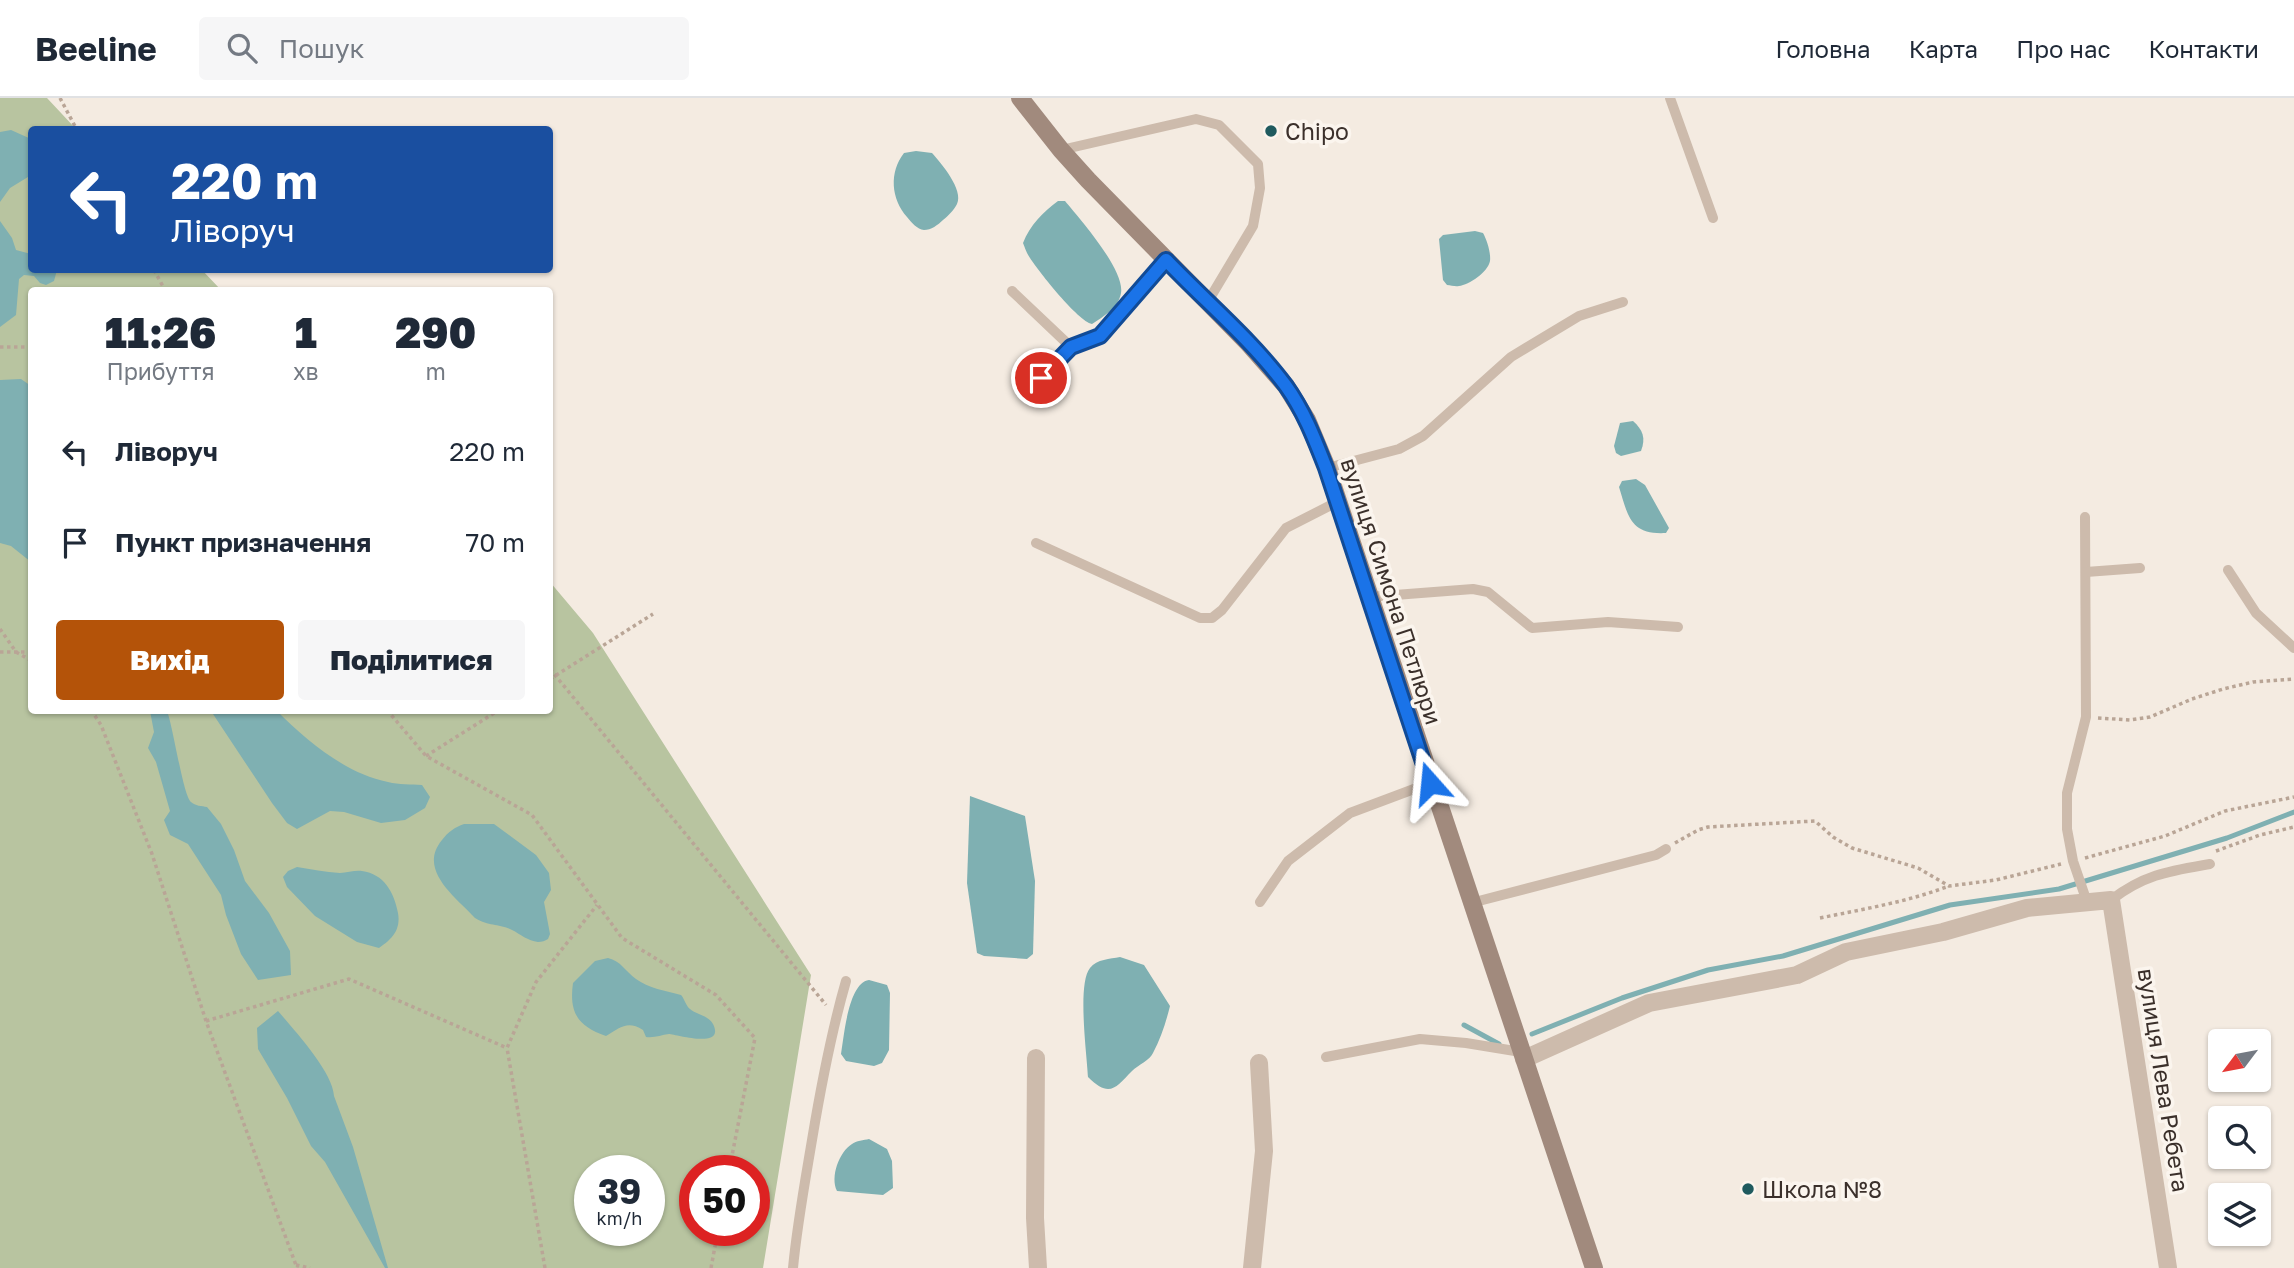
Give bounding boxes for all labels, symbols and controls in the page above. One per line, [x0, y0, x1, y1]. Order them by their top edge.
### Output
search box [199, 17, 689, 80]
text: Beeline [35, 29, 157, 68]
icon: search [223, 29, 261, 67]
text: Пошук [279, 33, 364, 64]
text: Головна [1775, 34, 1871, 63]
text: Карта [1909, 34, 1978, 63]
text: Про нас [2016, 34, 2111, 63]
text: Контакти [2149, 34, 2259, 63]
place label: Chipo [1285, 117, 1349, 145]
marker: Chipo [1263, 123, 1279, 139]
text: 220 m [171, 151, 318, 210]
icon: left [56, 154, 147, 245]
text: Ліворуч [171, 211, 295, 249]
text: 11:26 [105, 307, 216, 357]
text: 1 [295, 307, 317, 357]
text: 290 [395, 307, 476, 357]
pin [1011, 348, 1071, 408]
text: Прибуття [106, 357, 215, 385]
text: хв [293, 357, 319, 385]
text: m [426, 357, 446, 385]
icon: arrive [1022, 359, 1060, 397]
icon: left [56, 433, 94, 471]
text: Ліворуч [115, 436, 218, 467]
text: 220 m [449, 436, 525, 467]
street label: вулиця Симона Петлюри [1336, 454, 1448, 728]
icon: arrive [56, 524, 94, 562]
text: Пункт призначення [115, 527, 371, 558]
text: 70 m [466, 527, 525, 558]
button: Вихід [56, 620, 284, 700]
button: Поділитися [298, 620, 525, 700]
position arrow [1393, 746, 1467, 820]
street label: вулиця Лева Ребета [2132, 966, 2196, 1194]
north arrow [2208, 1029, 2272, 1092]
map controls [2208, 1029, 2271, 1246]
button: search [2208, 1106, 2271, 1169]
speed limit sign: 50 [679, 1155, 770, 1246]
text: 39 [598, 1170, 641, 1212]
place label: Школа №8 [1762, 1175, 1882, 1203]
marker: Школа №8 [1740, 1181, 1756, 1197]
button: layers [2208, 1183, 2271, 1246]
text: km/h [597, 1207, 642, 1229]

